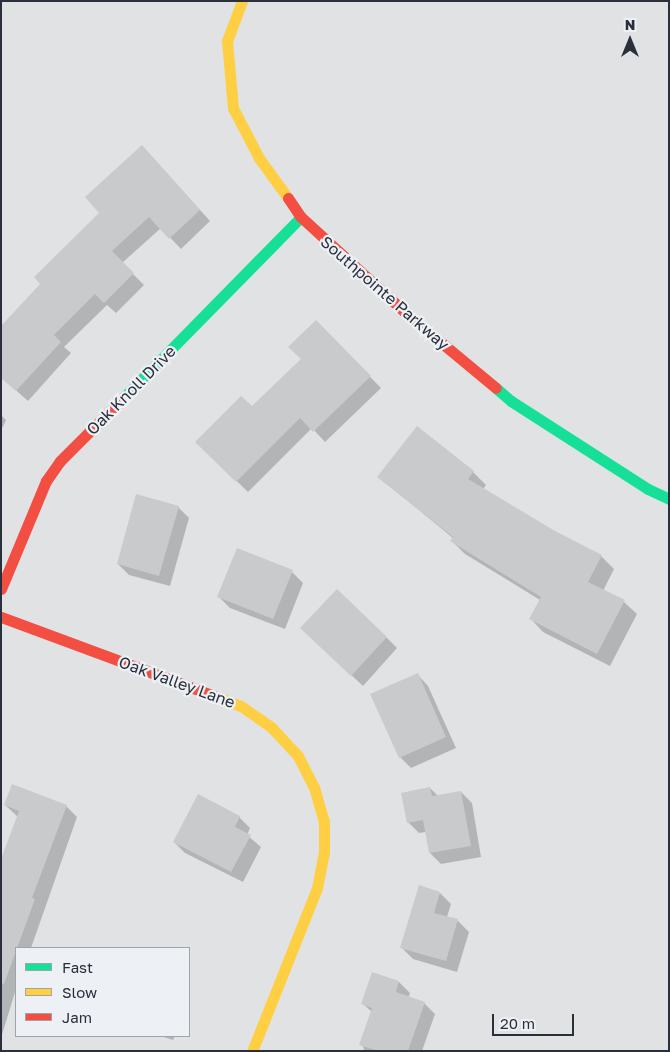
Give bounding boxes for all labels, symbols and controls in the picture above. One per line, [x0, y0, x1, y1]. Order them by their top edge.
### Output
north arrow [605, 15, 655, 65]
text: N [625, 16, 635, 33]
street label: Southpointe Parkway [317, 232, 453, 354]
street label: Oak Knoll Drive [82, 341, 180, 439]
street label: Oak Valley Lane [116, 652, 238, 712]
legend [15, 947, 190, 1037]
text: Fast [62, 958, 93, 976]
text: Slow [62, 983, 97, 1001]
scale bar [495, 1004, 578, 1036]
text: Jam [62, 1008, 92, 1026]
text: 20 m [500, 1014, 535, 1032]

